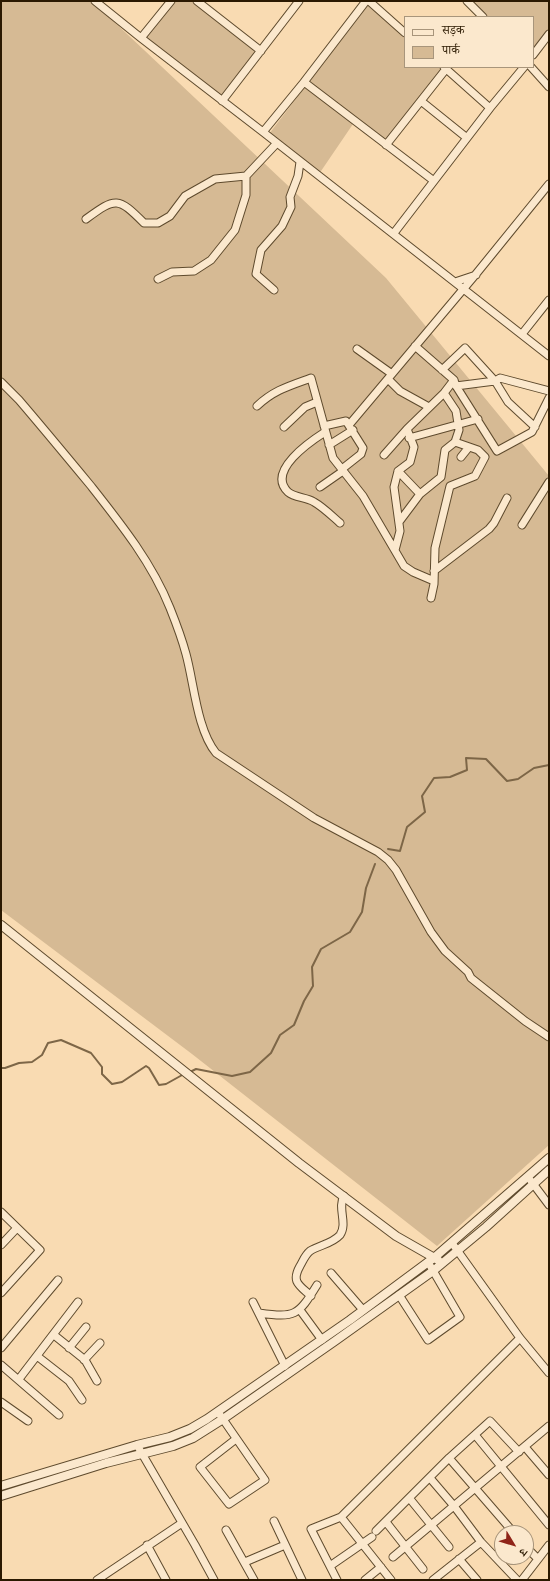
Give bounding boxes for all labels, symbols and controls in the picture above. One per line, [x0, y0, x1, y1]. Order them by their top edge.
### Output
legend [404, 16, 534, 68]
text: सड़क [442, 23, 465, 38]
text: पार्क [442, 43, 460, 58]
north arrow [494, 1525, 534, 1565]
text: उ [515, 1545, 530, 1558]

